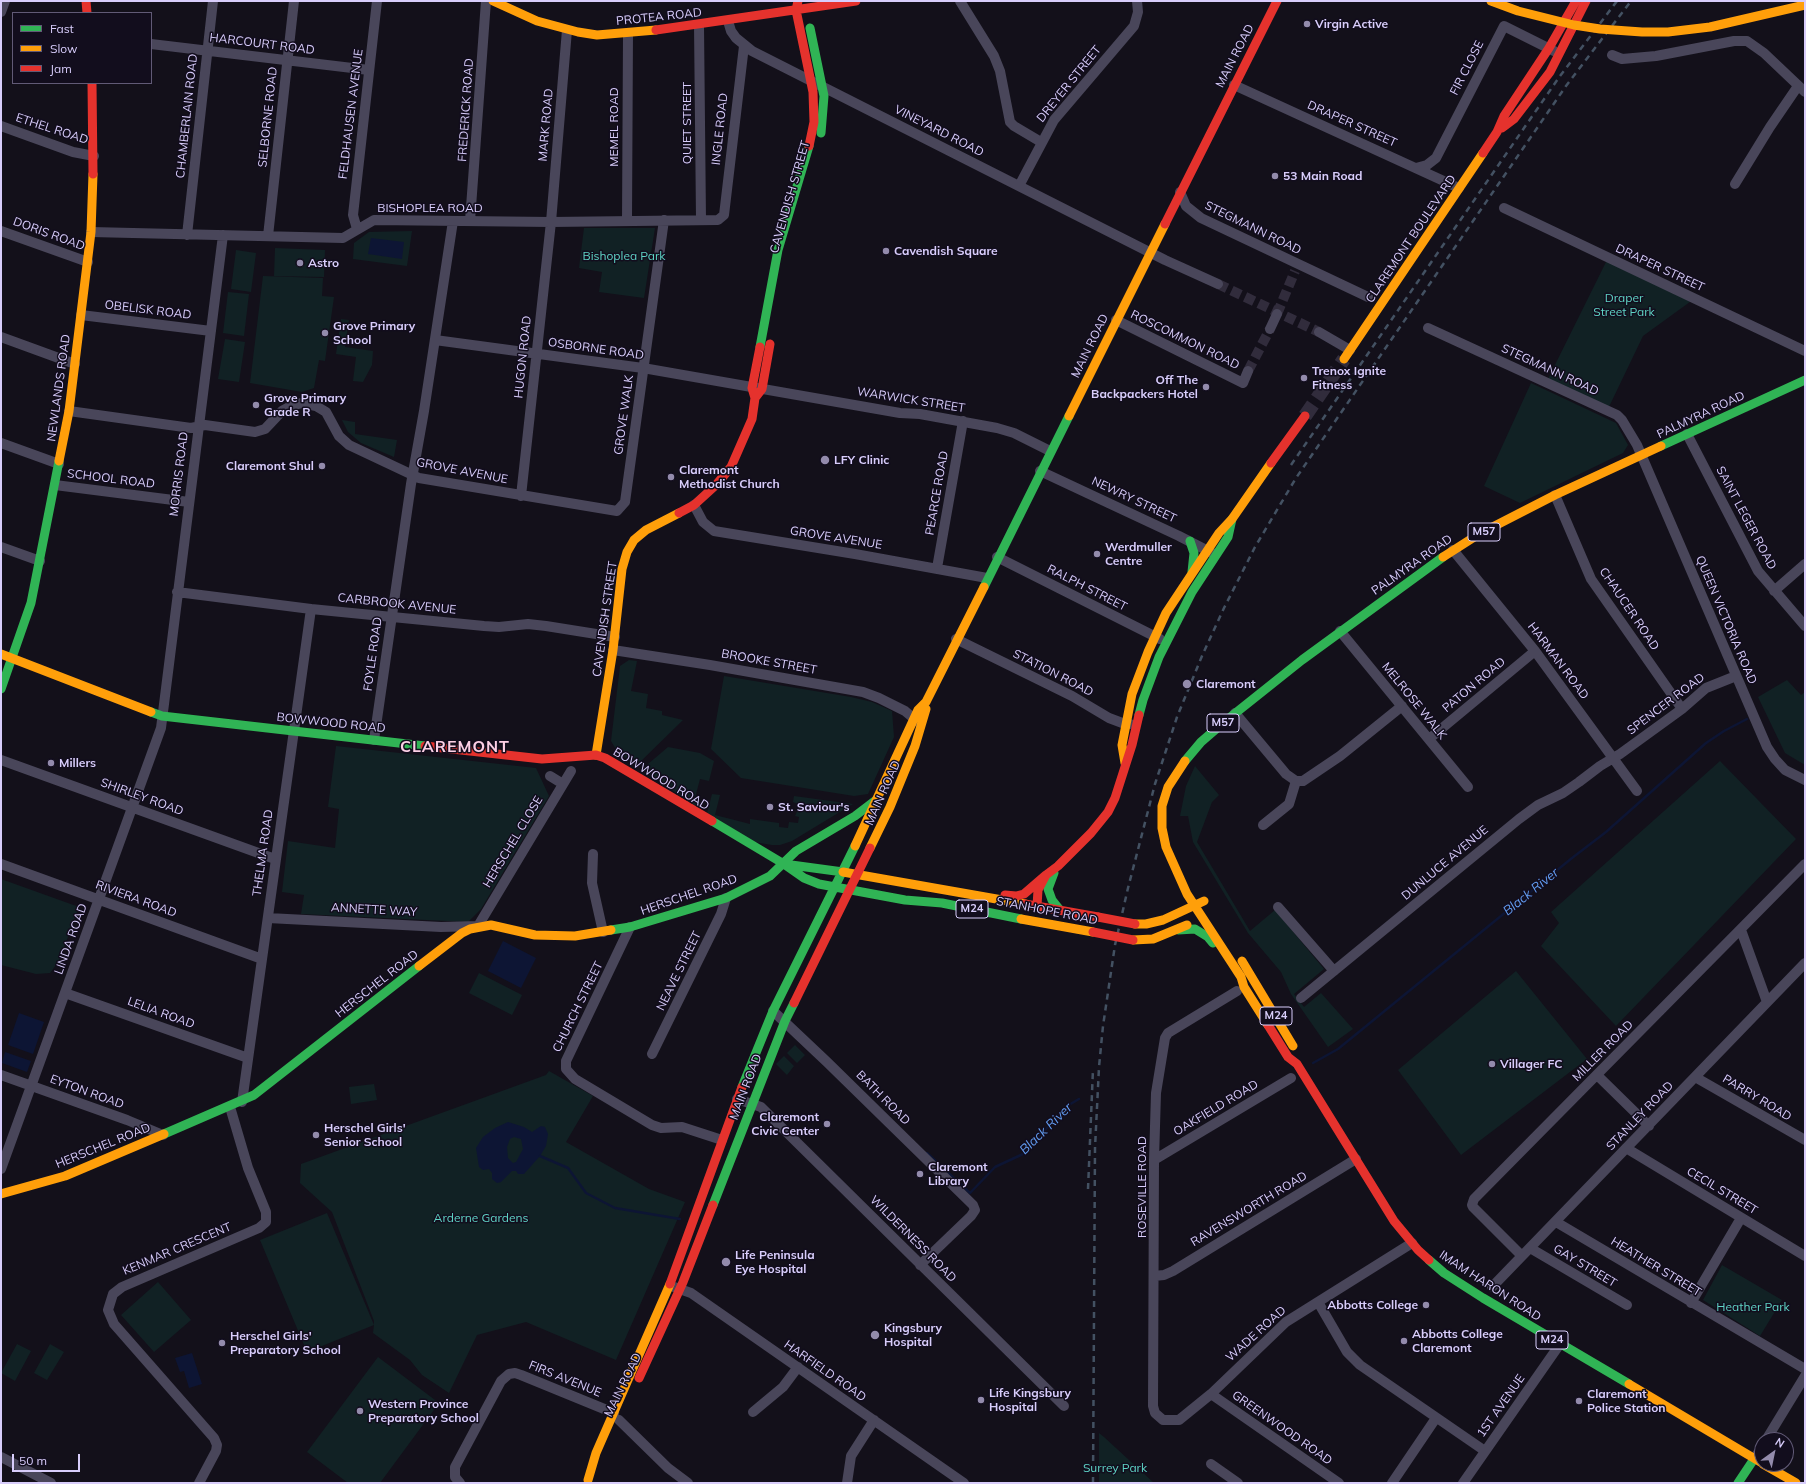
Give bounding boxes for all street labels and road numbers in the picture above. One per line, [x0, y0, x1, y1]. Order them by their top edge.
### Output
street label: PROTEA ROAD [615, 5, 703, 29]
street label: MAIN ROAD [1213, 22, 1257, 90]
street label: HARCOURT ROAD [209, 30, 315, 58]
street label: FIR CLOSE [1447, 38, 1487, 98]
street label: DREYER STREET [1034, 43, 1104, 125]
street label: FELDHAUSEN AVENUE [336, 48, 366, 180]
street label: CHAMBERLAIN ROAD [173, 53, 201, 179]
street label: FREDERICK ROAD [455, 58, 477, 162]
street label: SELBORNE ROAD [256, 66, 280, 168]
street label: QUIET STREET [680, 82, 694, 164]
street label: MEMEL ROAD [607, 87, 621, 167]
street label: MARK ROAD [536, 88, 556, 162]
street label: INGLE ROAD [709, 92, 731, 166]
street label: DRAPER STREET [1305, 98, 1399, 150]
street label: VINEYARD ROAD [892, 102, 986, 160]
street label: ETHEL ROAD [14, 111, 90, 147]
street label: CAVENDISH STREET [767, 139, 813, 255]
street label: CLAREMONT BOULEVARD [1363, 172, 1459, 306]
street label: STEGMANN ROAD [1202, 198, 1304, 258]
street label: BISHOPLEA ROAD [377, 201, 483, 215]
street label: DORIS ROAD [11, 214, 87, 254]
street label: DRAPER STREET [1613, 241, 1707, 295]
street label: OBELISK ROAD [104, 298, 192, 322]
street label: ROSCOMMON ROAD [1128, 307, 1242, 373]
street label: MAIN ROAD [1068, 312, 1112, 380]
street label: HUGON ROAD [511, 315, 535, 399]
street label: NEWLANDS ROAD [44, 333, 74, 443]
street label: OSBORNE ROAD [547, 335, 645, 363]
street label: STEGMANN ROAD [1499, 341, 1601, 399]
street label: GROVE WALK [611, 374, 637, 456]
street label: WARWICK STREET [856, 384, 966, 416]
street label: PALMYRA ROAD [1655, 388, 1747, 442]
street label: MORRIS ROAD [167, 431, 191, 517]
street label: PEARCE ROAD [923, 450, 951, 536]
street label: GROVE AVENUE [415, 455, 509, 487]
street label: SAINT LEGER ROAD [1713, 464, 1779, 572]
street label: SCHOOL ROAD [66, 466, 156, 492]
street label: NEWRY STREET [1089, 474, 1179, 526]
road number: M57 [1468, 523, 1500, 541]
street label: GROVE AVENUE [789, 524, 883, 552]
street label: PALMYRA ROAD [1369, 532, 1455, 598]
street label: QUEEN VICTORIA ROAD [1692, 554, 1760, 686]
street label: CAVENDISH STREET [590, 560, 620, 678]
street label: RALPH STREET [1045, 562, 1129, 614]
street label: CHAUCER ROAD [1596, 565, 1662, 653]
street label: CARBROOK AVENUE [337, 591, 457, 617]
street label: FOYLE ROAD [361, 616, 385, 692]
street label: HARMAN ROAD [1524, 620, 1592, 702]
street label: BROOKE STREET [720, 647, 818, 677]
street label: STATION ROAD [1010, 647, 1096, 699]
street label: PATON ROAD [1439, 654, 1509, 716]
street label: MELROSE WALK [1379, 660, 1449, 742]
street label: SPENCER ROAD [1624, 670, 1708, 738]
street label: BOWWOOD ROAD [276, 710, 386, 736]
road number: M57 [1207, 714, 1239, 732]
street label: BOWWOOD ROAD [610, 745, 712, 813]
street label: MAIN ROAD [862, 758, 904, 828]
street label: SHIRLEY ROAD [99, 775, 185, 819]
street label: HERSCHEL CLOSE [480, 794, 546, 890]
street label: THELMA ROAD [250, 809, 276, 897]
street label: DUNLUCE AVENUE [1399, 823, 1491, 903]
street label: HERSCHEL ROAD [639, 872, 739, 918]
street label: RIVIERA ROAD [93, 878, 179, 920]
street label: STANHOPE ROAD [995, 894, 1099, 928]
road number: M24 [956, 900, 988, 918]
street label: ANNETTE WAY [330, 901, 418, 919]
street label: LINDA ROAD [51, 902, 91, 976]
street label: NEAVE STREET [654, 929, 704, 1013]
street label: HERSCHEL ROAD [333, 947, 421, 1021]
street label: CHURCH STREET [550, 959, 606, 1055]
street label: LELIA ROAD [125, 994, 197, 1032]
road number: M24 [1260, 1007, 1292, 1025]
street label: MILLER ROAD [1570, 1018, 1636, 1084]
street label: MAIN ROAD [727, 1052, 765, 1122]
street label: BATH ROAD [853, 1068, 913, 1128]
street label: EYTON ROAD [48, 1072, 126, 1112]
street label: PARRY ROAD [1720, 1072, 1794, 1124]
street label: OAKFIELD ROAD [1171, 1077, 1261, 1139]
street label: STANLEY ROAD [1603, 1078, 1677, 1154]
street label: HERSCHEL ROAD [53, 1120, 153, 1172]
street label: ROSEVILLE ROAD [1135, 1136, 1149, 1238]
street label: CECIL STREET [1684, 1164, 1760, 1218]
street label: RAVENSWORTH ROAD [1188, 1169, 1310, 1249]
street label: WILDERNESS ROAD [867, 1193, 959, 1285]
street label: KENMAR CRESCENT [121, 1220, 233, 1278]
street label: HEATHER STREET [1608, 1234, 1704, 1300]
street label: GAY STREET [1551, 1241, 1619, 1291]
street label: IMAM HARON ROAD [1436, 1248, 1544, 1324]
street label: WADE ROAD [1223, 1303, 1289, 1365]
road number: M24 [1536, 1331, 1568, 1349]
street label: HARFIELD ROAD [781, 1337, 869, 1405]
street label: MAIN ROAD [601, 1351, 645, 1419]
street label: FIRS AVENUE [527, 1358, 603, 1400]
street label: 1ST AVENUE [1474, 1372, 1528, 1440]
street label: GREENWOOD ROAD [1229, 1388, 1335, 1468]

